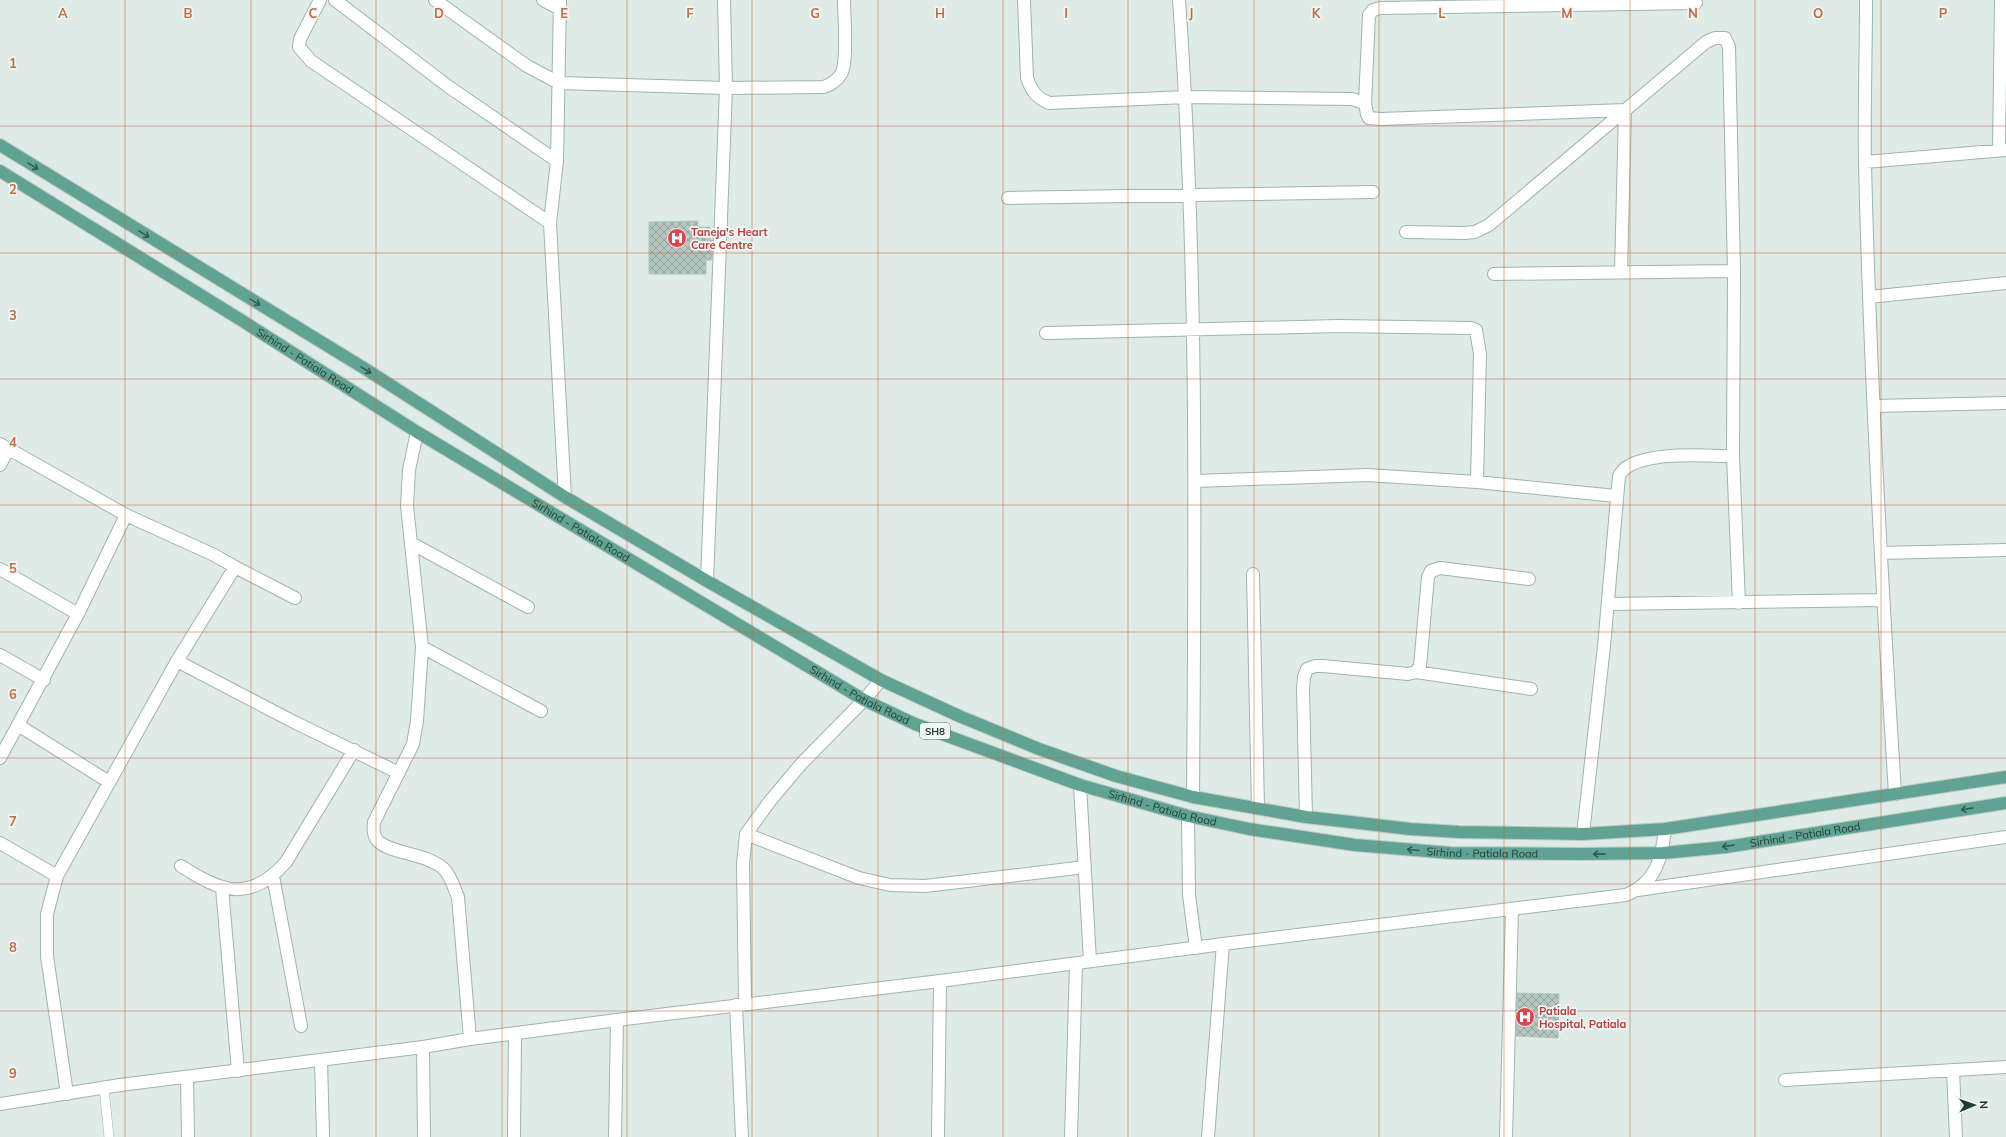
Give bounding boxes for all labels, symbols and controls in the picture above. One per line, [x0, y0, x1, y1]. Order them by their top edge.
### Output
text: A [58, 5, 68, 21]
text: B [184, 5, 193, 21]
text: C [309, 5, 318, 21]
text: D [434, 5, 444, 21]
text: E [560, 5, 568, 21]
text: F [686, 5, 694, 21]
text: G [810, 5, 820, 21]
text: H [935, 5, 945, 21]
text: I [1064, 5, 1068, 21]
text: J [1189, 5, 1193, 21]
text: K [1312, 5, 1322, 21]
text: L [1438, 5, 1446, 21]
text: M [1561, 5, 1573, 21]
text: N [1688, 5, 1698, 21]
text: O [1813, 5, 1823, 21]
text: P [1939, 5, 1948, 21]
text: 1 [9, 55, 17, 71]
one-way arrow [27, 162, 39, 170]
text: 2 [9, 181, 17, 197]
place label: Taneja's Heart Care Centre [691, 225, 767, 252]
hospital icon: Taneja's Heart Care Centre [666, 227, 688, 249]
one-way arrow [138, 230, 150, 238]
one-way arrow [249, 298, 261, 306]
text: 3 [9, 307, 17, 323]
street label: Sirhind - Patiala Road [254, 325, 356, 397]
one-way arrow [360, 366, 372, 374]
text: 4 [9, 434, 17, 450]
street label: Sirhind - Patiala Road [529, 495, 632, 565]
text: 5 [9, 560, 17, 576]
street label: Sirhind - Patiala Road [807, 662, 912, 728]
text: 6 [9, 686, 17, 702]
road number: SH8 [920, 723, 950, 739]
street label: Sirhind - Patiala Road [1107, 786, 1218, 829]
one-way arrow [1961, 805, 1974, 813]
text: 7 [9, 813, 17, 829]
street label: Sirhind - Patiala Road [1749, 819, 1861, 850]
one-way arrow [1722, 842, 1735, 850]
street label: Sirhind - Patiala Road [1426, 844, 1538, 861]
one-way arrow [1407, 846, 1420, 853]
one-way arrow [1593, 850, 1606, 858]
text: 8 [9, 939, 17, 955]
place label: Patiala Hospital, Patiala [1539, 1004, 1626, 1031]
hospital icon: Patiala Hospital, Patiala [1514, 1006, 1536, 1028]
text: 9 [9, 1065, 17, 1081]
north arrow [1954, 1085, 1994, 1125]
text: N [1977, 1100, 1991, 1109]

